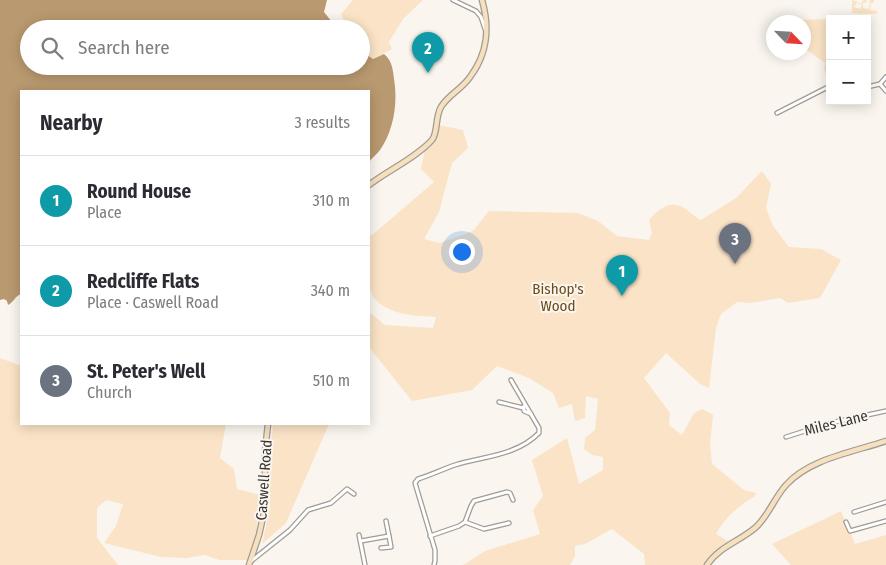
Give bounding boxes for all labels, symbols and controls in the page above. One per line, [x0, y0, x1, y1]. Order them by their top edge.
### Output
north arrow [766, 15, 811, 60]
map controls [826, 15, 871, 105]
button: + [826, 15, 871, 60]
search box [20, 20, 370, 75]
pin: 2 [412, 32, 444, 73]
icon: search [38, 34, 66, 62]
text: Search here [78, 36, 170, 59]
button: − [826, 60, 871, 105]
text: Nearby [40, 110, 102, 136]
text: 3 results [294, 113, 350, 132]
text: Round House [87, 180, 191, 203]
text: 1 [53, 191, 59, 210]
text: 310 m [313, 191, 350, 210]
text: Place [87, 203, 122, 222]
pin: 3 [719, 223, 751, 264]
your location [449, 239, 475, 265]
pin: 1 [606, 255, 638, 296]
text: Redcliffe Flats [87, 270, 199, 293]
park label: Bishop's Wood [532, 280, 584, 315]
text: 2 [52, 281, 60, 300]
text: 340 m [311, 281, 350, 300]
text: Place · Caswell Road [87, 293, 219, 312]
text: St. Peter's Well [87, 360, 205, 383]
text: 3 [52, 371, 60, 390]
text: 510 m [313, 371, 350, 390]
text: Church [87, 383, 132, 402]
street label: Miles Lane [802, 406, 870, 440]
street label: Caswell Road [252, 439, 276, 521]

